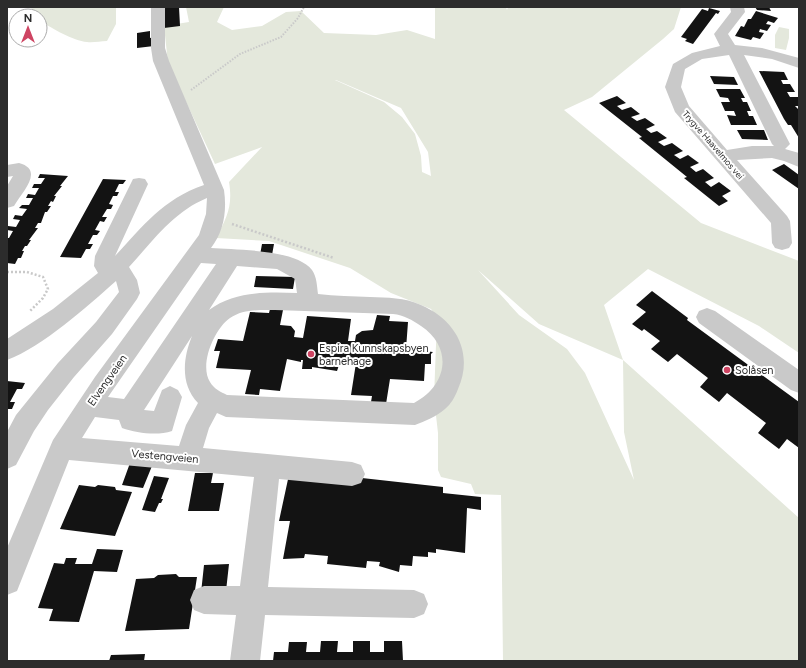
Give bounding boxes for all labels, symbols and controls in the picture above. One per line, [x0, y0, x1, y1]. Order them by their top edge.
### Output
north arrow [8, 8, 48, 48]
text: N [24, 12, 32, 25]
street label: Trygve Haavelmos vei [681, 108, 746, 181]
place label: Espira Kunnskapsbyen barnehage [319, 342, 429, 368]
marker: Espira Kunnskapsbyen barnehage [306, 349, 316, 359]
street label: Elvengveien [85, 352, 130, 408]
place label: Solåsen [735, 364, 773, 377]
marker: Solåsen [722, 365, 732, 375]
street label: Vestengveien [131, 447, 199, 466]

